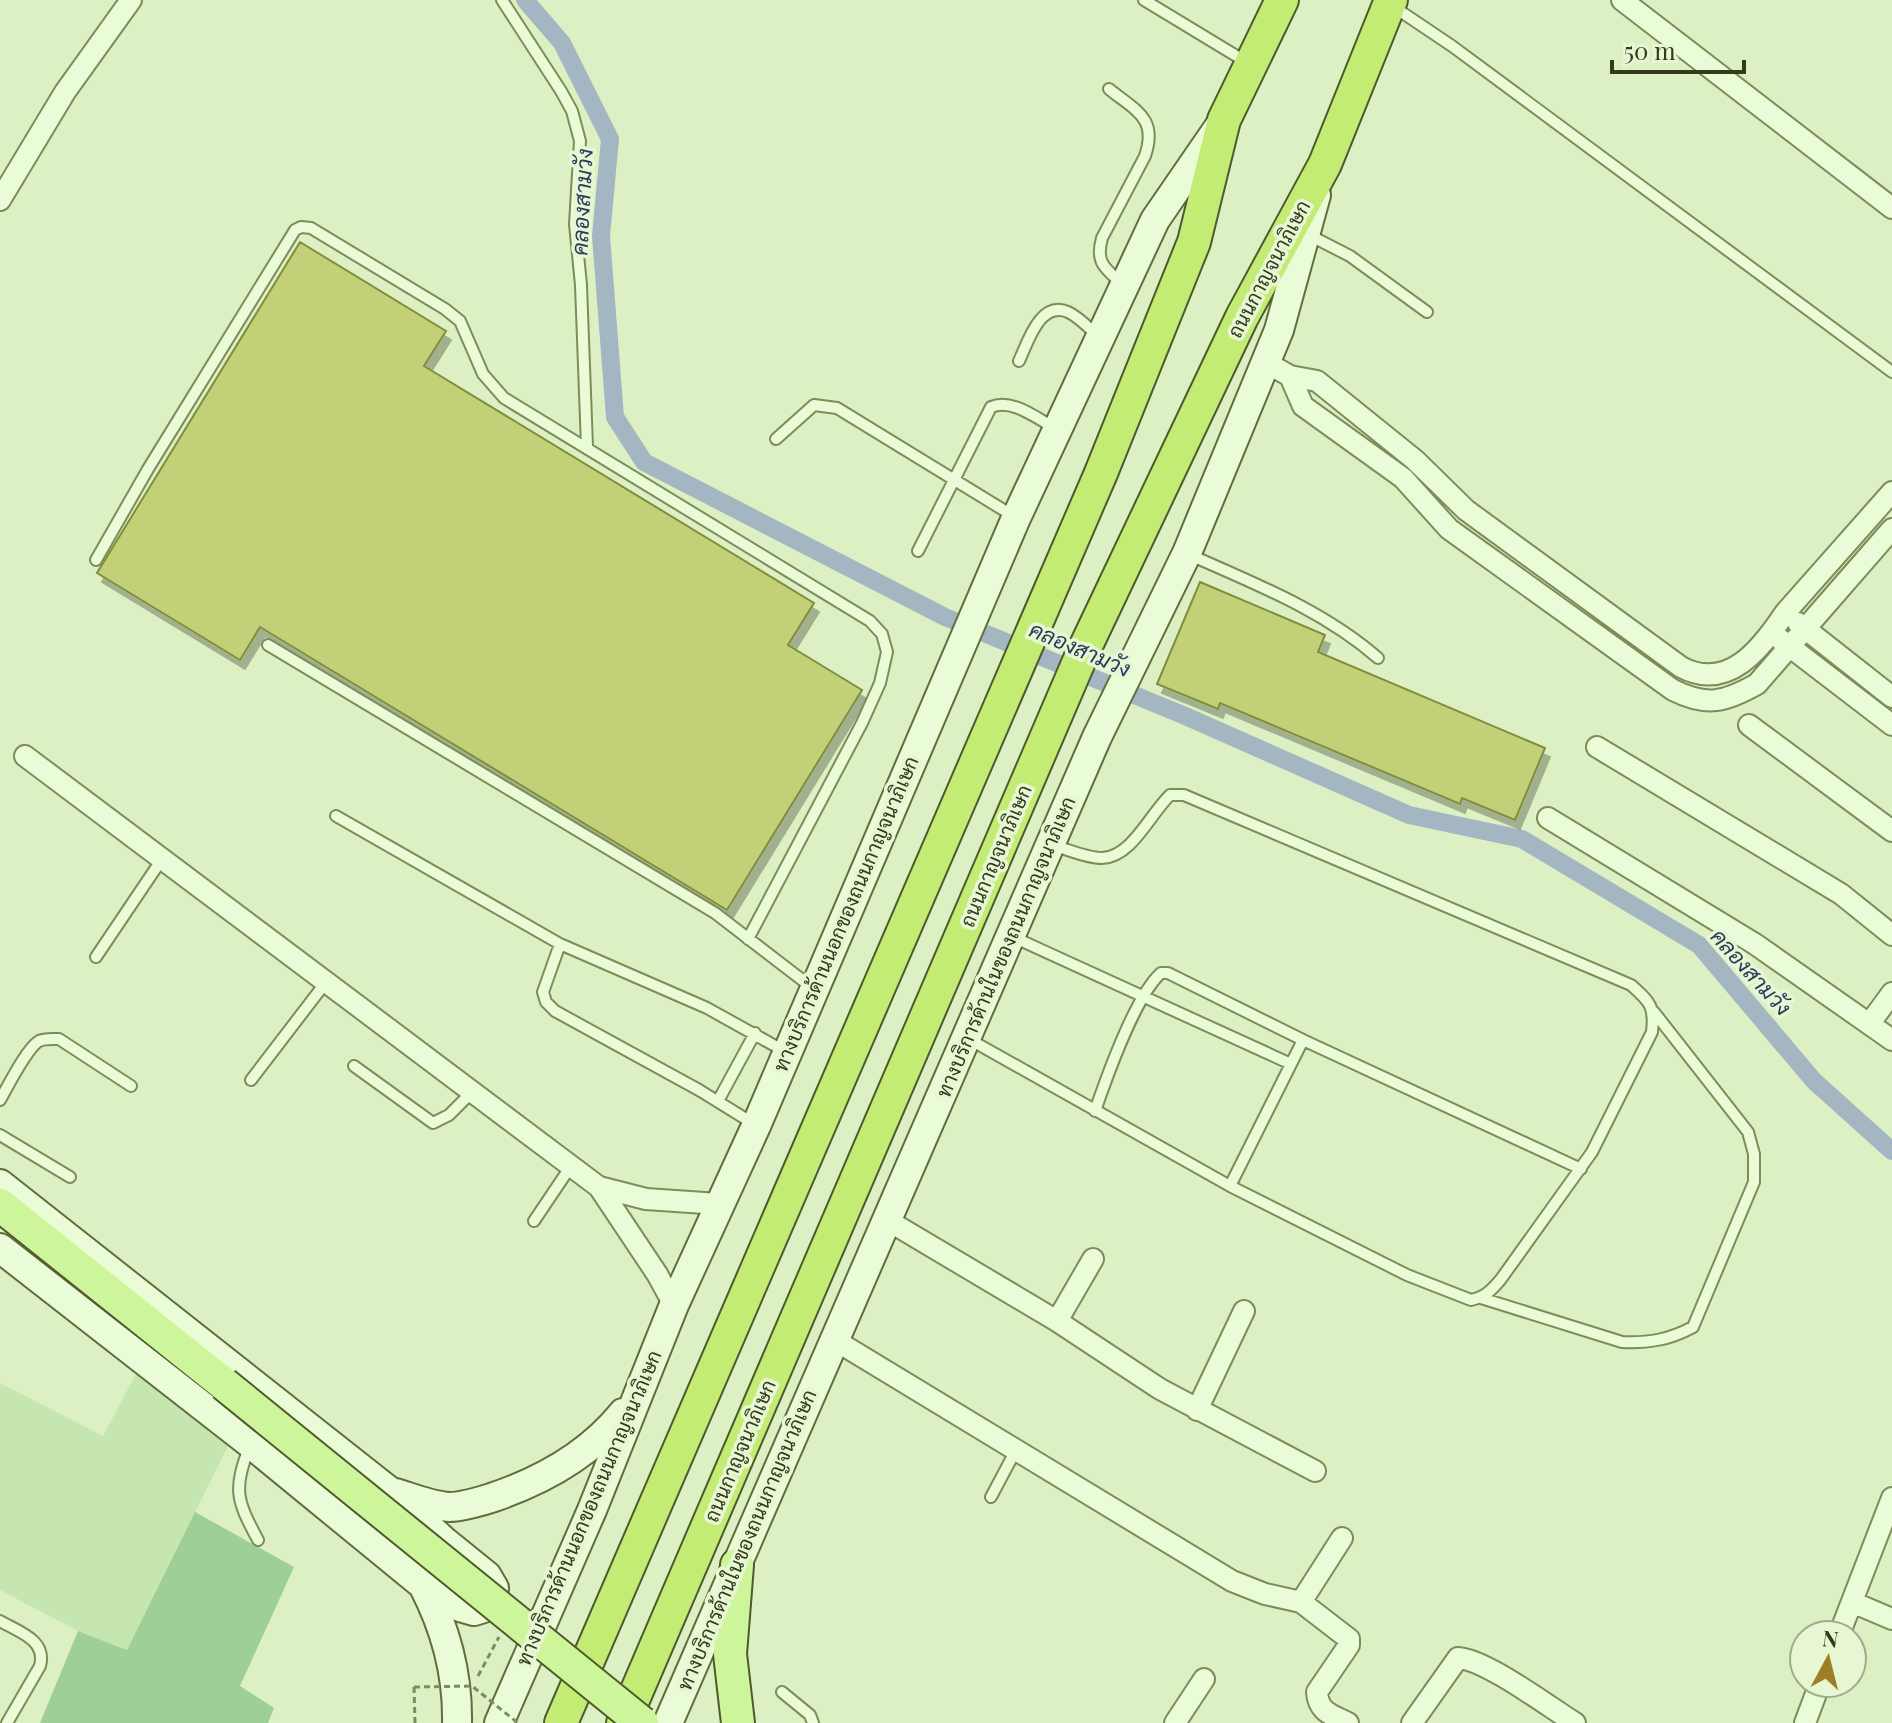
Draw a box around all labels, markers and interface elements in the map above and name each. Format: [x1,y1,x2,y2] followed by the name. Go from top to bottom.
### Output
[1612,24,1744,74] scale bar
[1624,34,1676,66] text: 50 m
[563,148,599,256] water label: คลองสามวัง
[1220,195,1315,342] street label: ถนนกาญจนาภิเษก
[1025,613,1136,683] water label: คลองสามวัง
[766,751,924,1075] street label: ทางบริการด้านนอกของถนนกาญจนาภิเษก
[952,780,1037,931] street label: ถนนกาญจนาภิเษก
[929,792,1080,1101] street label: ทางบริการด้านในของถนนกาญจนาภิเษก
[1705,921,1799,1021] water label: คลองสามวัง
[509,1345,667,1669] street label: ทางบริการด้านนอกของถนนกาญจนาภิเษก
[696,1375,781,1526] street label: ถนนกาญจนาภิเษก
[670,1385,821,1694] street label: ทางบริการด้านในของถนนกาญจนาภิเษก
[1788,1619,1868,1699] north arrow
[1821,1622,1840,1654] text: N

